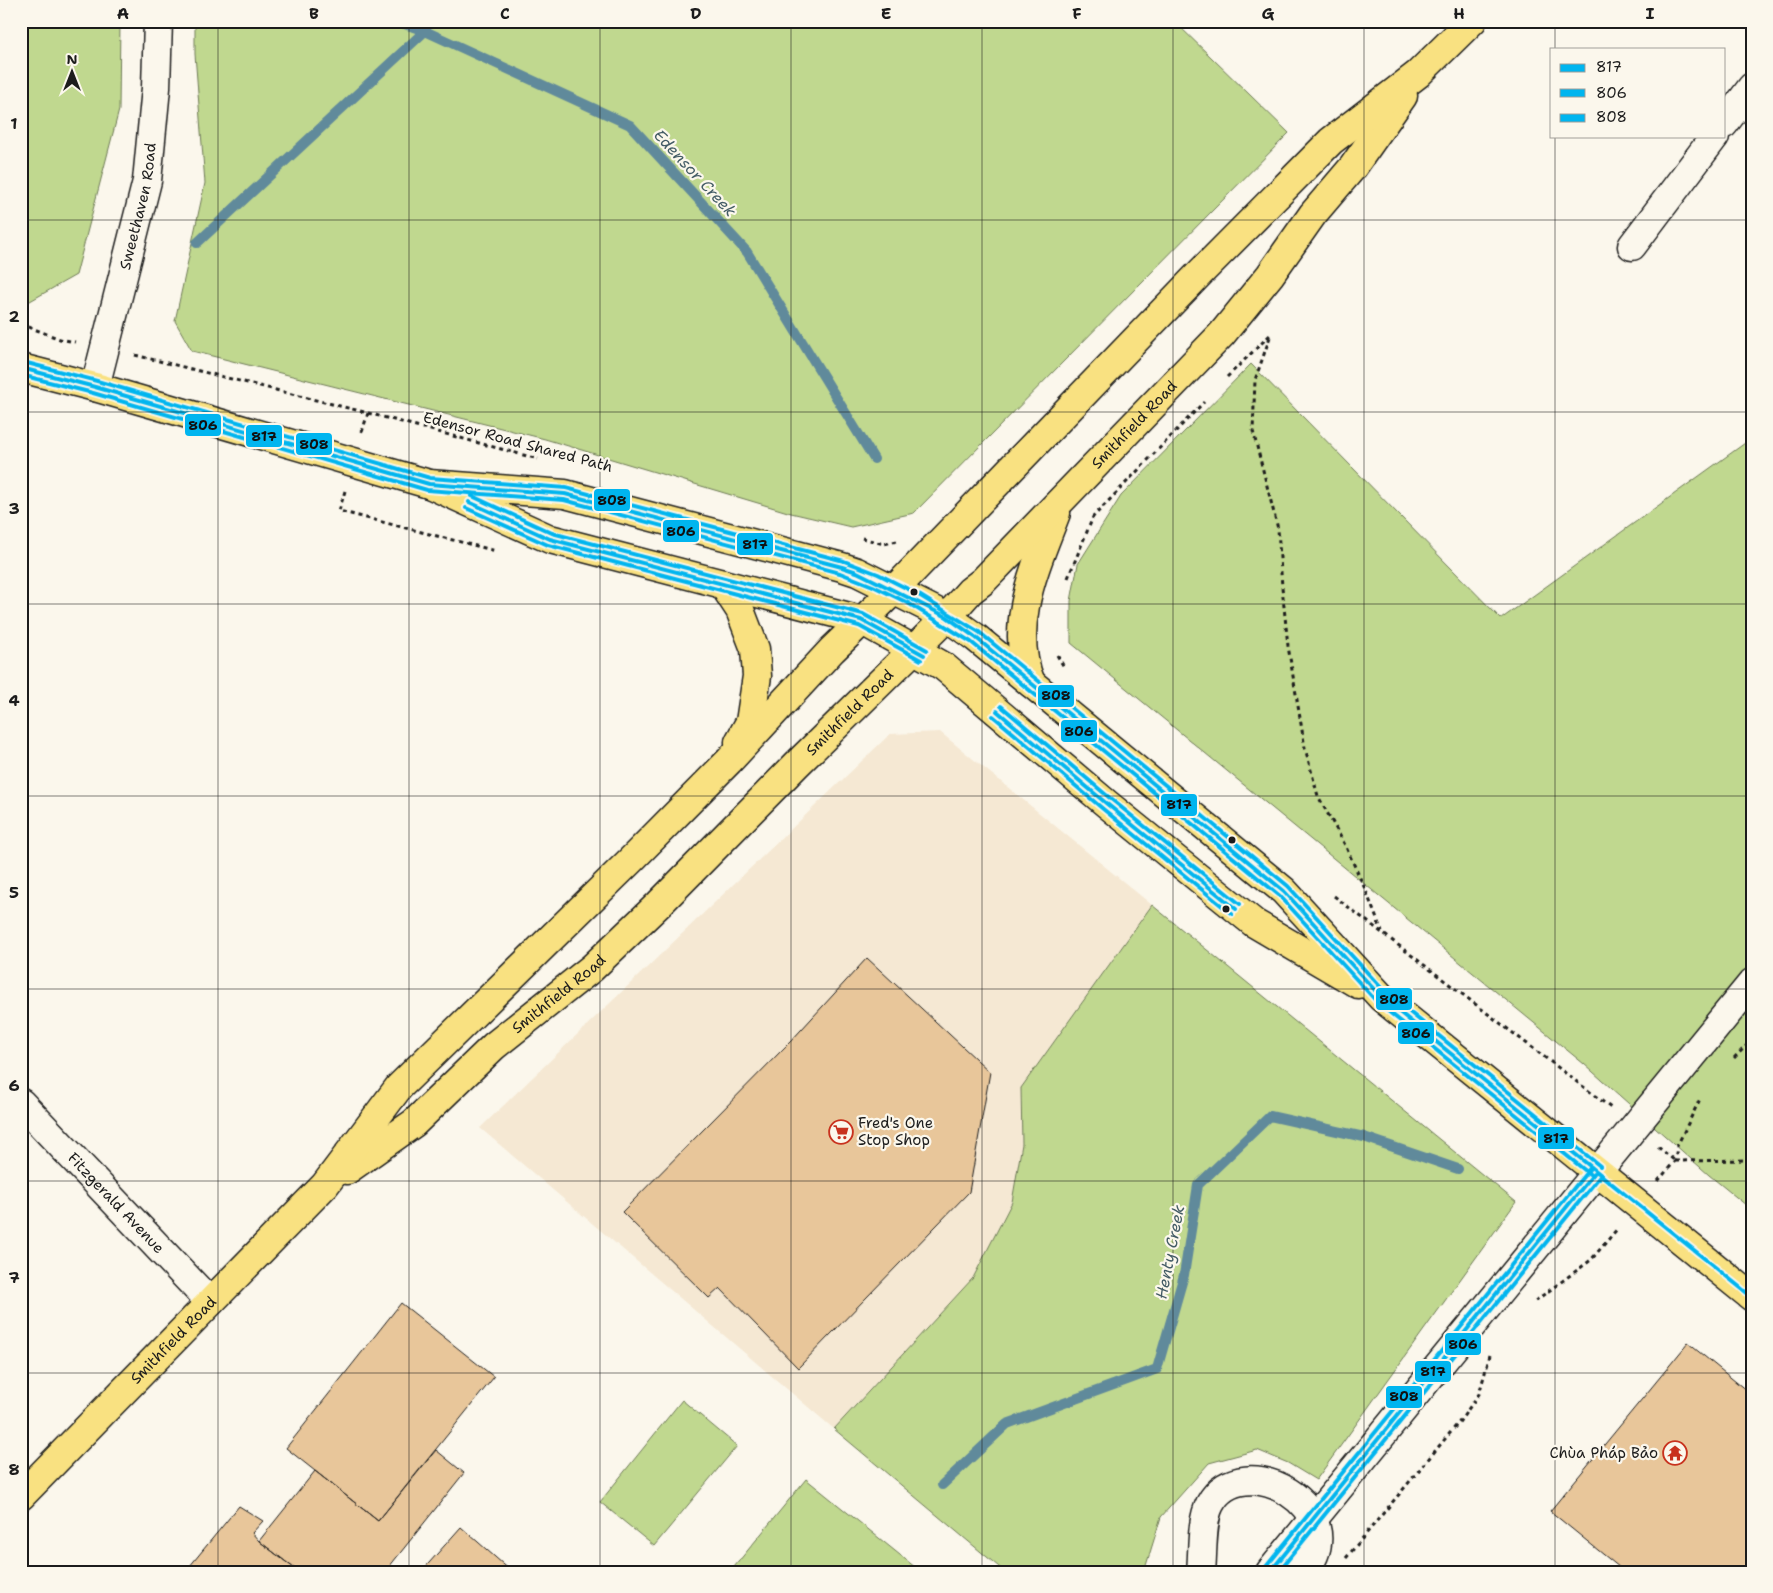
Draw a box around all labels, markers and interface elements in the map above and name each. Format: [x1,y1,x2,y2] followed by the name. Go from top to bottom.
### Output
[117,3,129,24] text: A
[309,3,319,24] text: B
[500,3,510,24] text: C
[690,3,702,24] text: D
[881,3,891,24] text: E
[1072,3,1082,24] text: F
[1262,3,1275,24] text: G
[1453,3,1465,24] text: H
[1646,3,1655,24] text: I
[48,48,98,98] north arrow
[1550,48,1726,138] legend
[66,50,78,68] text: N
[1596,57,1622,77] text: 817
[1596,83,1627,103] text: 806
[1596,107,1627,127] text: 808
[10,113,18,134] text: 1
[649,125,741,221] water label: Edensor Creek
[115,141,161,272] street label: Sweethaven Road
[8,306,20,327] text: 2
[1087,376,1182,473] street label: Smithfield Road
[421,407,615,477] street label: Edensor Road Shared Path
[184,413,222,437] line badge: 806
[188,416,218,434] text: 806
[245,424,283,448] line badge: 817
[251,427,277,445] text: 817
[295,432,333,456] line badge: 808
[299,435,329,453] text: 808
[593,488,631,512] line badge: 808
[597,491,627,509] text: 808
[8,498,20,519] text: 3
[662,519,700,543] line badge: 806
[666,522,696,540] text: 806
[736,532,774,556] line badge: 817
[742,535,768,553] text: 817
[909,587,919,597] unlabelled marker
[801,665,898,760] street label: Smithfield Road
[1037,684,1075,708] line badge: 808
[1041,686,1071,704] text: 808
[8,690,20,711] text: 4
[1060,719,1098,743] line badge: 806
[1064,722,1094,740] text: 806
[1160,793,1198,817] line badge: 817
[1166,795,1192,813] text: 817
[1227,835,1237,845] unlabelled marker
[9,882,19,903] text: 5
[1221,904,1231,914] unlabelled marker
[508,950,611,1038] street label: Smithfield Road
[1375,987,1413,1011] line badge: 808
[1379,990,1409,1008] text: 808
[1397,1021,1435,1045] line badge: 806
[1401,1024,1431,1042] text: 806
[8,1075,20,1096] text: 6
[858,1113,933,1150] place label: Fred's One Stop Shop
[828,1119,854,1145] supermarket icon: Fred's One Stop Shop
[1537,1126,1575,1150] line badge: 817
[1543,1129,1569,1147] text: 817
[63,1148,169,1258] street label: Fitzgerald Avenue
[1151,1203,1189,1301] water label: Henty Creek
[8,1267,20,1288] text: 7
[126,1292,221,1388] street label: Smithfield Road
[1444,1332,1482,1356] line badge: 806
[1448,1335,1478,1353] text: 806
[1414,1360,1452,1383] line badge: 817
[1420,1362,1446,1380] text: 817
[1385,1385,1423,1409] line badge: 808
[1389,1387,1419,1405] text: 808
[1662,1440,1688,1466] temple icon: Chùa Pháp Bảo
[1550,1443,1658,1463] place label: Chùa Pháp Bảo
[8,1459,20,1480] text: 8

